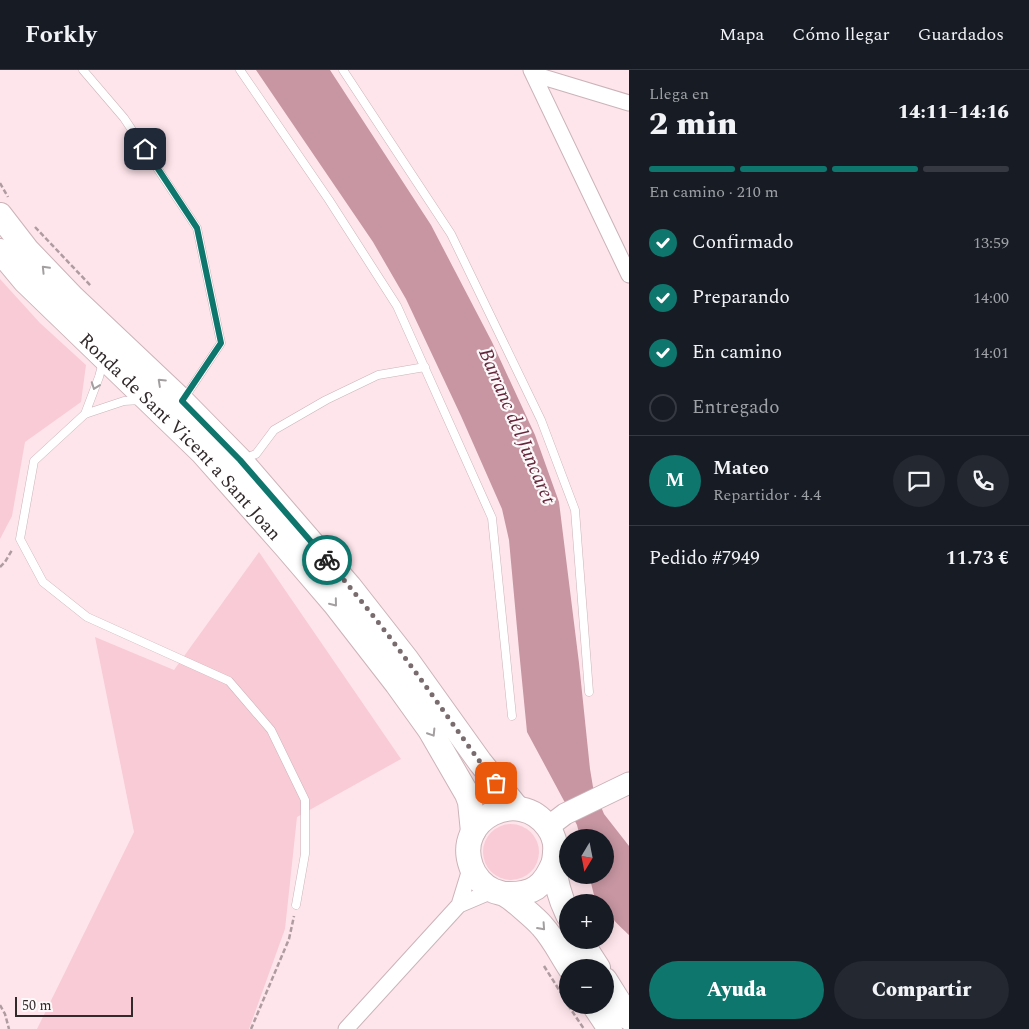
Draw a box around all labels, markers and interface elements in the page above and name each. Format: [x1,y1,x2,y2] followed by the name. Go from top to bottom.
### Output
[25,17,97,53] text: Forkly
[719,21,764,48] text: Mapa
[792,21,890,48] text: Cómo llegar
[918,21,1004,48] text: Guardados
[649,82,709,106] text: Llega en
[898,98,1009,127] text: 14:11–14:16
[649,100,737,149] text: 2 min
[124,128,166,170] pin
[131,135,159,163] icon: home
[649,180,779,204] text: En camino · 210 m
[692,228,793,257] text: Confirmado
[649,229,677,257] icon: check
[973,231,1009,255] text: 13:59
[42,265,51,274] one-way arrow
[692,283,790,312] text: Preparando
[649,284,677,312] icon: check
[973,286,1009,310] text: 14:00
[72,326,289,547] street label: Ronda de Sant Vicent a Sant Joan
[692,338,782,367] text: En camino
[649,339,677,367] icon: check
[973,341,1009,365] text: 14:01
[471,343,564,509] water label: Barranc del Juncaret
[158,379,167,388] one-way arrow
[91,381,101,390] one-way arrow
[692,393,779,422] text: Entregado
[713,454,769,483] text: Mateo
[893,455,945,507] button: chat
[957,455,1009,507] button: phone
[666,466,684,495] text: M
[713,483,821,507] text: Repartidor · 4.4
[302,535,352,585] courier
[649,544,760,573] text: Pedido #7949
[946,544,1009,573] text: 11.73 €
[313,546,341,574] icon: bike
[329,597,337,606] one-way arrow
[425,728,435,737] one-way arrow
[475,762,517,804] pin
[482,769,510,797] icon: bag
[559,829,614,884] north arrow
[559,829,614,1014] map controls
[559,894,614,949] button: +
[536,922,545,931] one-way arrow
[559,959,614,1014] button: −
[649,961,824,1019] button: Ayuda
[834,961,1009,1019] button: Compartir
[15,994,132,1017] scale bar
[22,995,52,1016] text: 50 m

